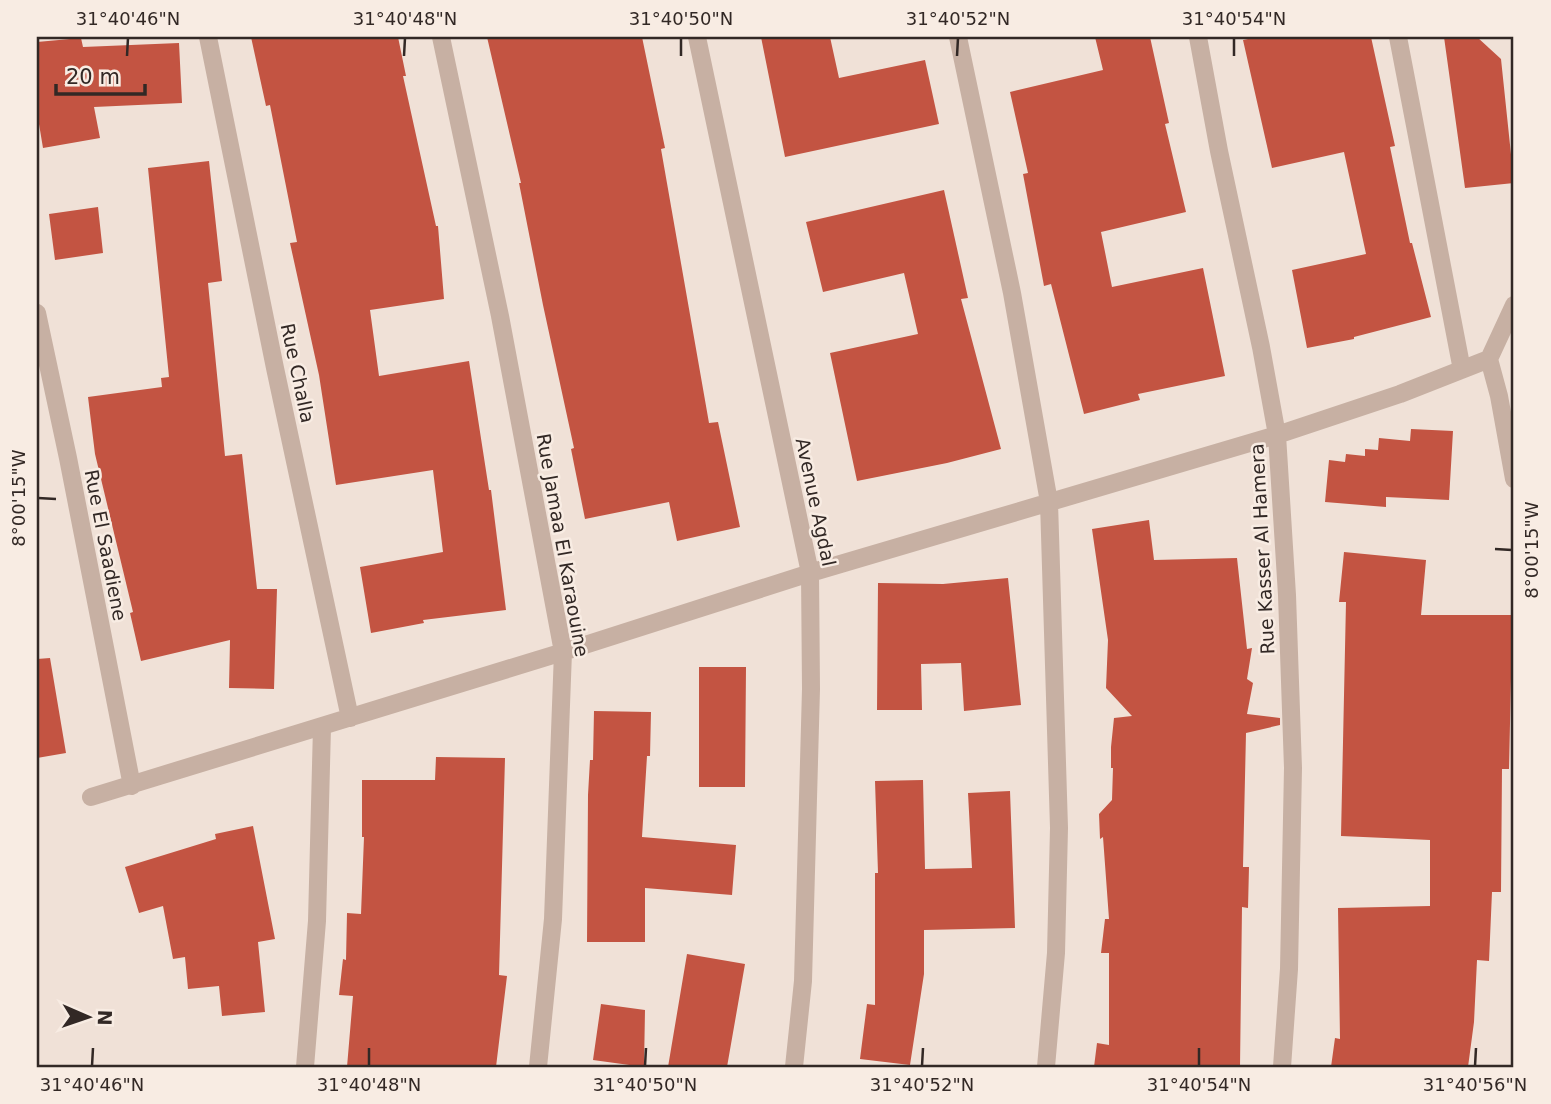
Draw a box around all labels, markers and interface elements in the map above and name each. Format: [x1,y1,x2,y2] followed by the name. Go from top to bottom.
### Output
[76,8,180,29] text: 31°40'46"N
[353,8,457,29] text: 31°40'48"N
[629,8,733,29] text: 31°40'50"N
[906,8,1010,29] text: 31°40'52"N
[1182,8,1286,29] text: 31°40'54"N
[56,52,145,96] scale bar
[66,65,120,89] text: 20 m
[277,321,319,425] street label: Rue Challa
[533,432,593,658] street label: Rue Jamaa El Karaouine
[792,436,840,568] street label: Avenue Agdal
[1245,443,1279,655] street label: Rue Kasser Al Hamera
[8,449,29,547] text: 8°00'15"W
[81,468,131,622] street label: Rue El Saadiene
[1521,501,1542,599] text: 8°00'15"W
[52,982,122,1052] north arrow
[94,1009,116,1026] text: N
[40,1074,144,1095] text: 31°40'46"N
[317,1074,421,1095] text: 31°40'48"N
[593,1074,697,1095] text: 31°40'50"N
[870,1074,974,1095] text: 31°40'52"N
[1147,1074,1251,1095] text: 31°40'54"N
[1423,1074,1527,1095] text: 31°40'56"N

